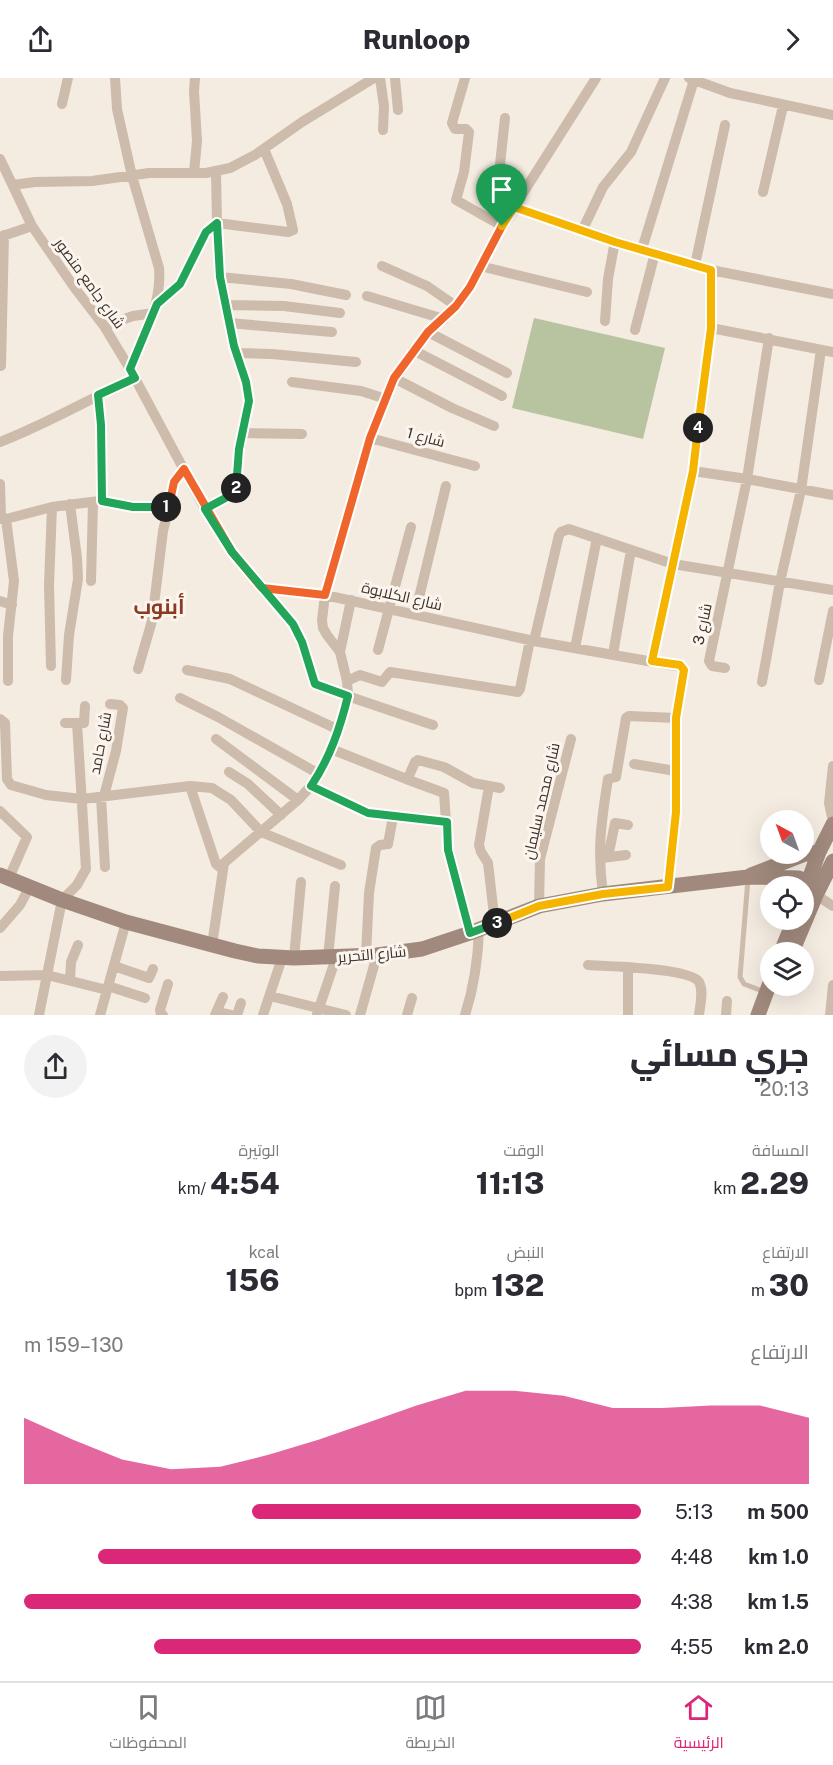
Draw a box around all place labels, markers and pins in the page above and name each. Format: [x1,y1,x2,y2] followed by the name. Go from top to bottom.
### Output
[476,164,527,226] pin
[683,413,713,443] pin: 4
[221,473,251,503] pin: 2
[151,492,181,522] pin: 1
[482,908,512,938] pin: 3

